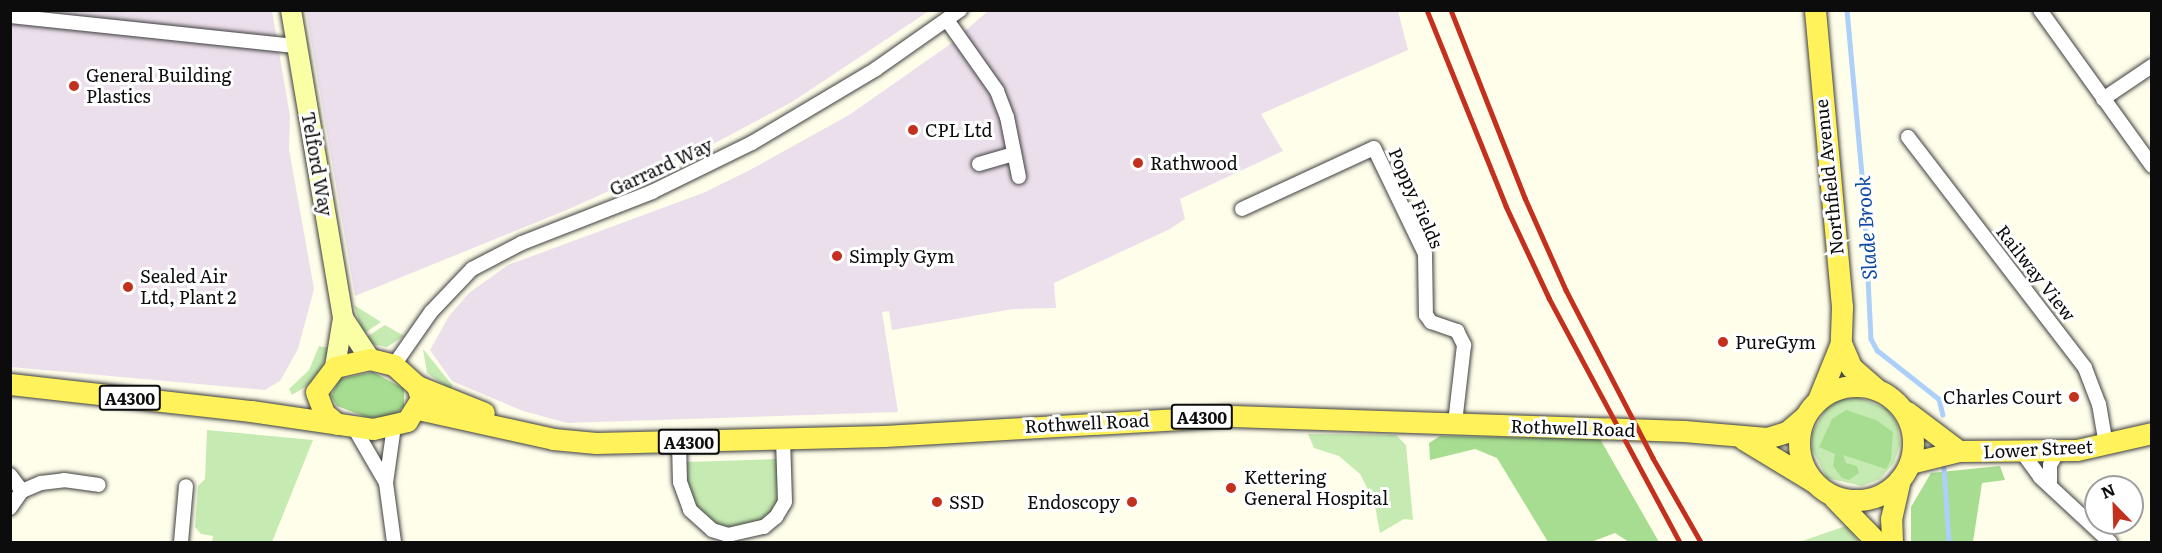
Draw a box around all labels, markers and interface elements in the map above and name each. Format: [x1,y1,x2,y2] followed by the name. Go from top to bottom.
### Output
[86,65,232,107] place label: General Building Plastics
[67,79,81,93] marker: General Building Plastics
[1810,98,1848,256] street label: Northfield Avenue
[297,110,337,218] street label: Telford Way
[925,119,993,141] place label: CPL Ltd
[906,123,920,137] marker: CPL Ltd
[606,134,716,200] street label: Garrard Way
[1384,144,1448,252] street label: Poppy Fields
[1150,152,1238,174] place label: Rathwood
[1131,156,1145,170] marker: Rathwood
[1849,175,1881,281] water label: Slade Brook
[1992,221,2080,325] street label: Railway View
[849,245,954,267] place label: Simply Gym
[830,249,844,263] marker: Simply Gym
[140,266,236,308] place label: Sealed Air Ltd, Plant 2
[121,280,135,294] marker: Sealed Air Ltd, Plant 2
[1735,331,1816,353] place label: PureGym
[1716,335,1730,349] marker: PureGym
[98,385,162,411] road number: A4300
[1943,386,2062,408] place label: Charles Court
[2067,390,2081,404] marker: Charles Court
[1170,404,1234,430] road number: A4300
[1024,409,1150,437] street label: Rothwell Road
[1510,415,1636,441] street label: Rothwell Road
[658,429,720,455] road number: A4300
[1983,435,2093,463] street label: Lower Street
[1244,467,1388,510] place label: Kettering General Hospital
[2084,475,2144,535] north arrow
[2097,477,2119,504] text: N
[1222,479,1240,497] marker: Kettering General Hospital
[949,491,984,513] place label: SSD
[1027,491,1120,513] place label: Endoscopy
[930,495,944,509] marker: SSD
[1125,495,1139,509] marker: Endoscopy

